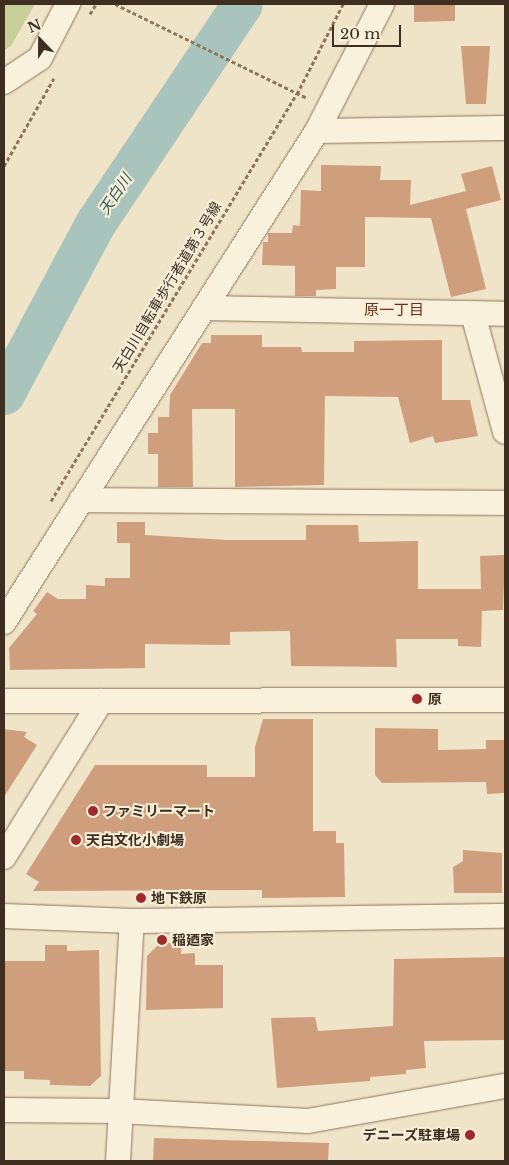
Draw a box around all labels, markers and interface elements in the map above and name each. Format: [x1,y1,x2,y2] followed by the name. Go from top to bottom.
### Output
[15,15,65,65] north arrow
[25,15,44,37] text: N
[334,15,403,47] scale bar
[340,24,380,43] text: 20 m
[95,170,135,218] water label: 天白川
[109,199,225,375] street label: 天白川自転車歩行者道第３号線
[364,301,424,319] district label: 原一丁目
[428,691,442,707] place label: 原
[410,692,424,706] marker: 原
[103,803,215,819] place label: ファミリーマート
[87,805,99,817] marker: ファミリーマート
[86,832,184,848] place label: 天白文化小劇場
[70,834,82,846] marker: 天白文化小劇場
[151,890,207,906] place label: 地下鉄原
[135,892,147,904] marker: 地下鉄原
[172,932,214,948] place label: 稲廼家
[156,934,168,946] marker: 稲廼家
[362,1127,460,1143] place label: デニーズ駐車場
[464,1129,476,1141] marker: デニーズ駐車場

